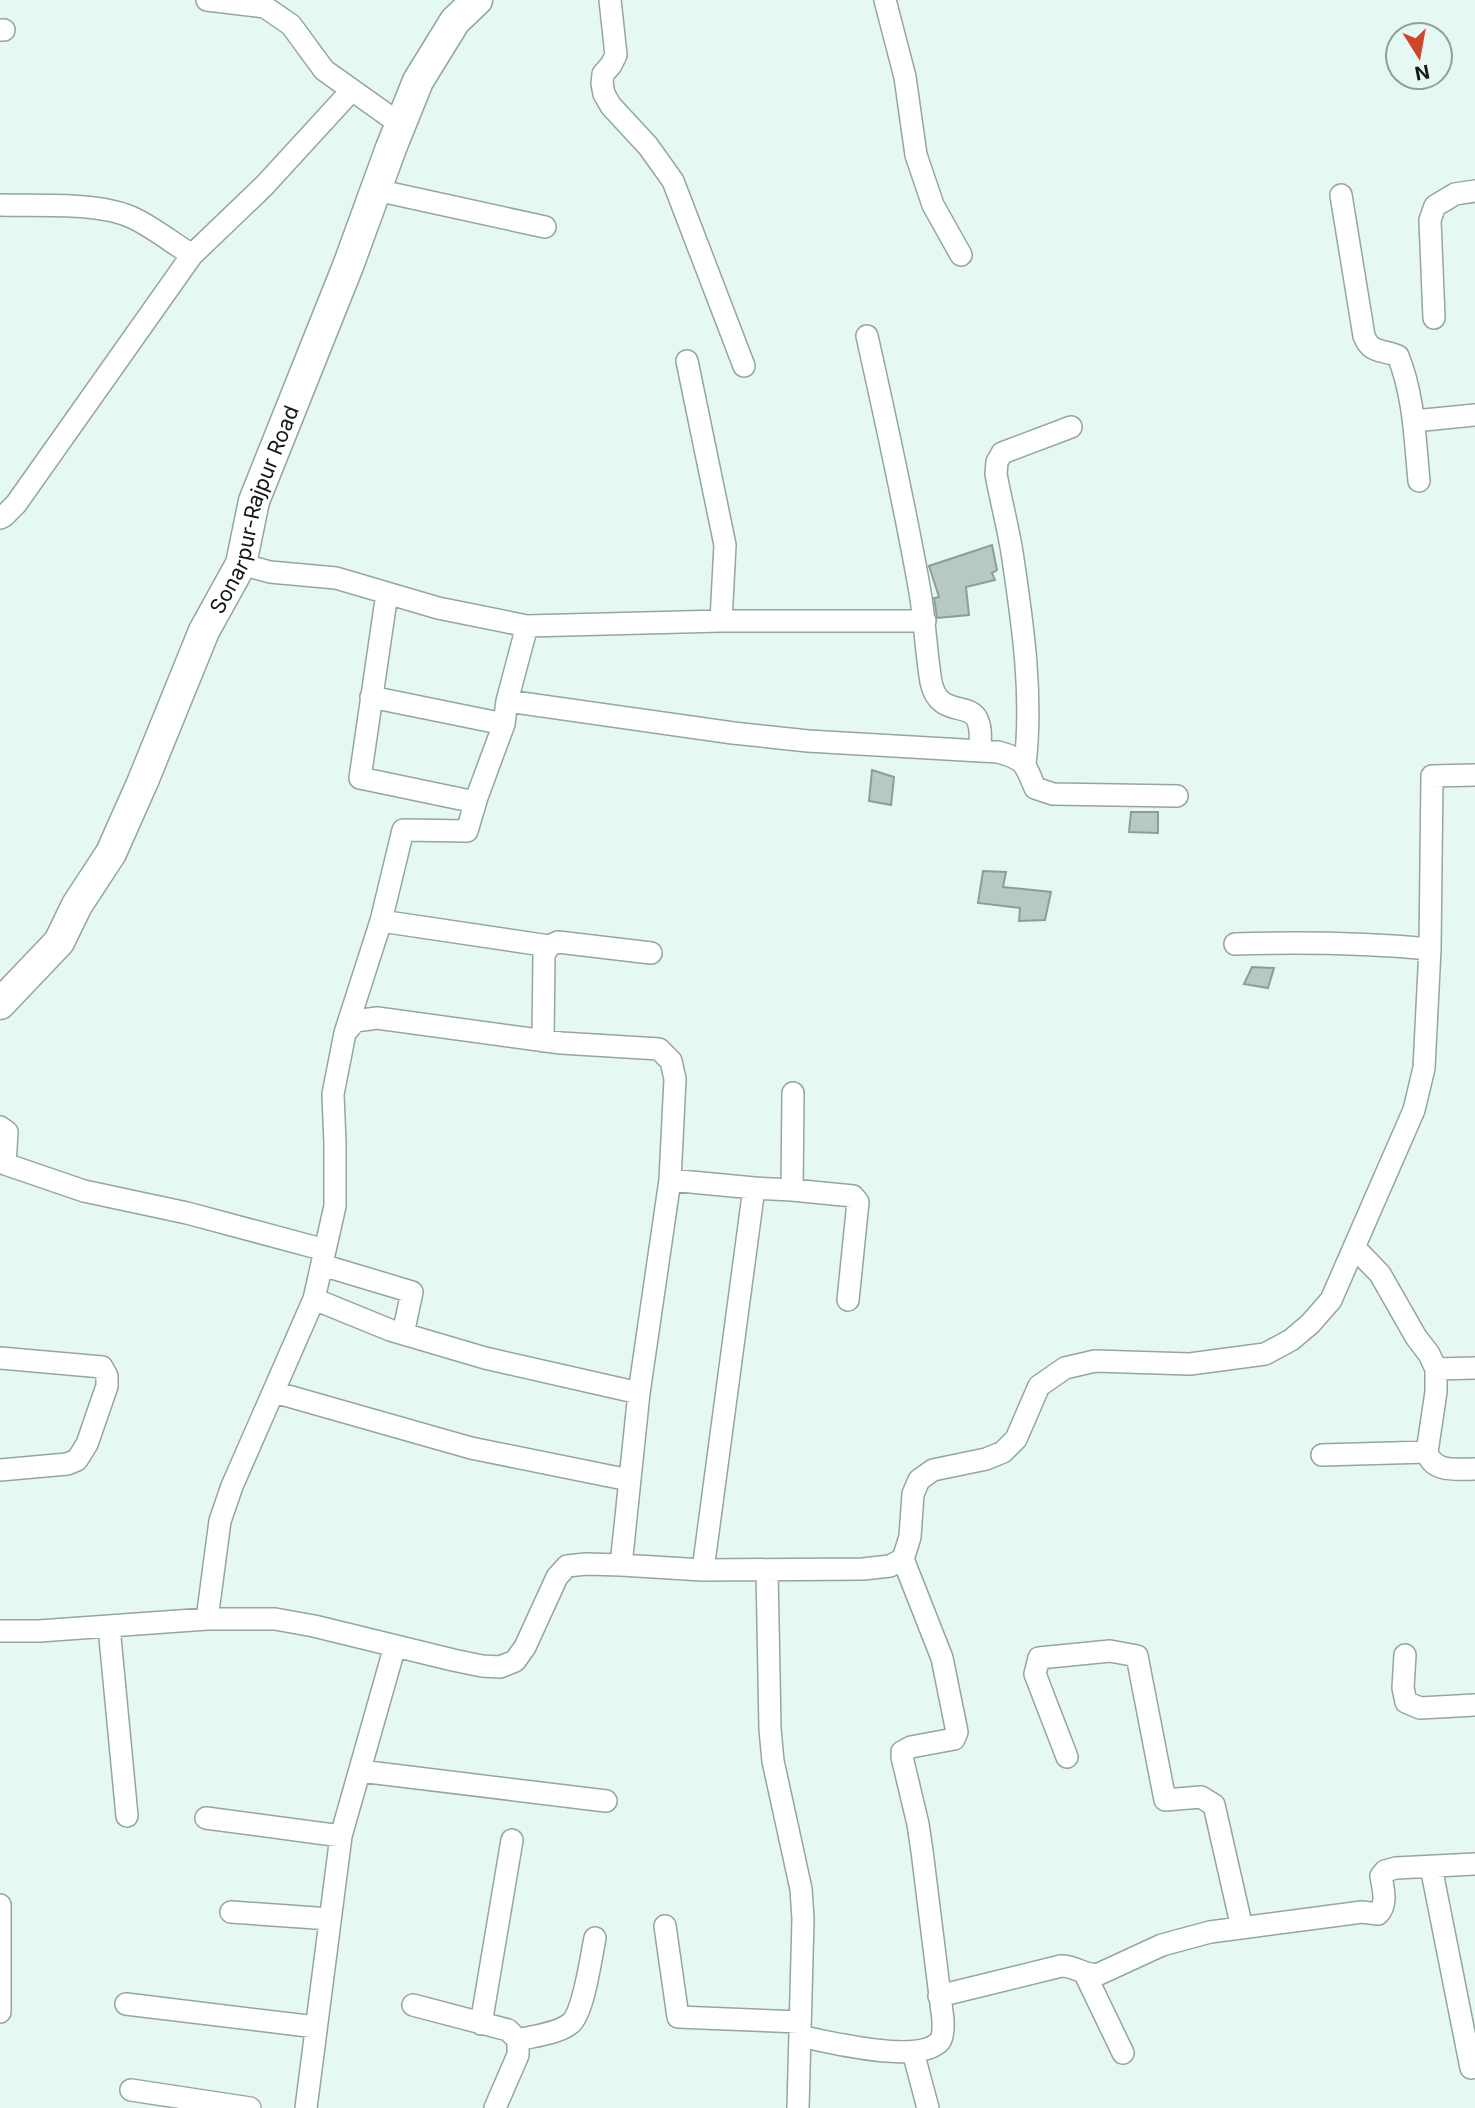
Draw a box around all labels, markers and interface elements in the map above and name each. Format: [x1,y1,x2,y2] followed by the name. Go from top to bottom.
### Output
[1384,21,1454,91] north arrow
[1413,60,1431,85] text: N
[204,402,303,618] street label: Sonarpur-Rajpur Road

